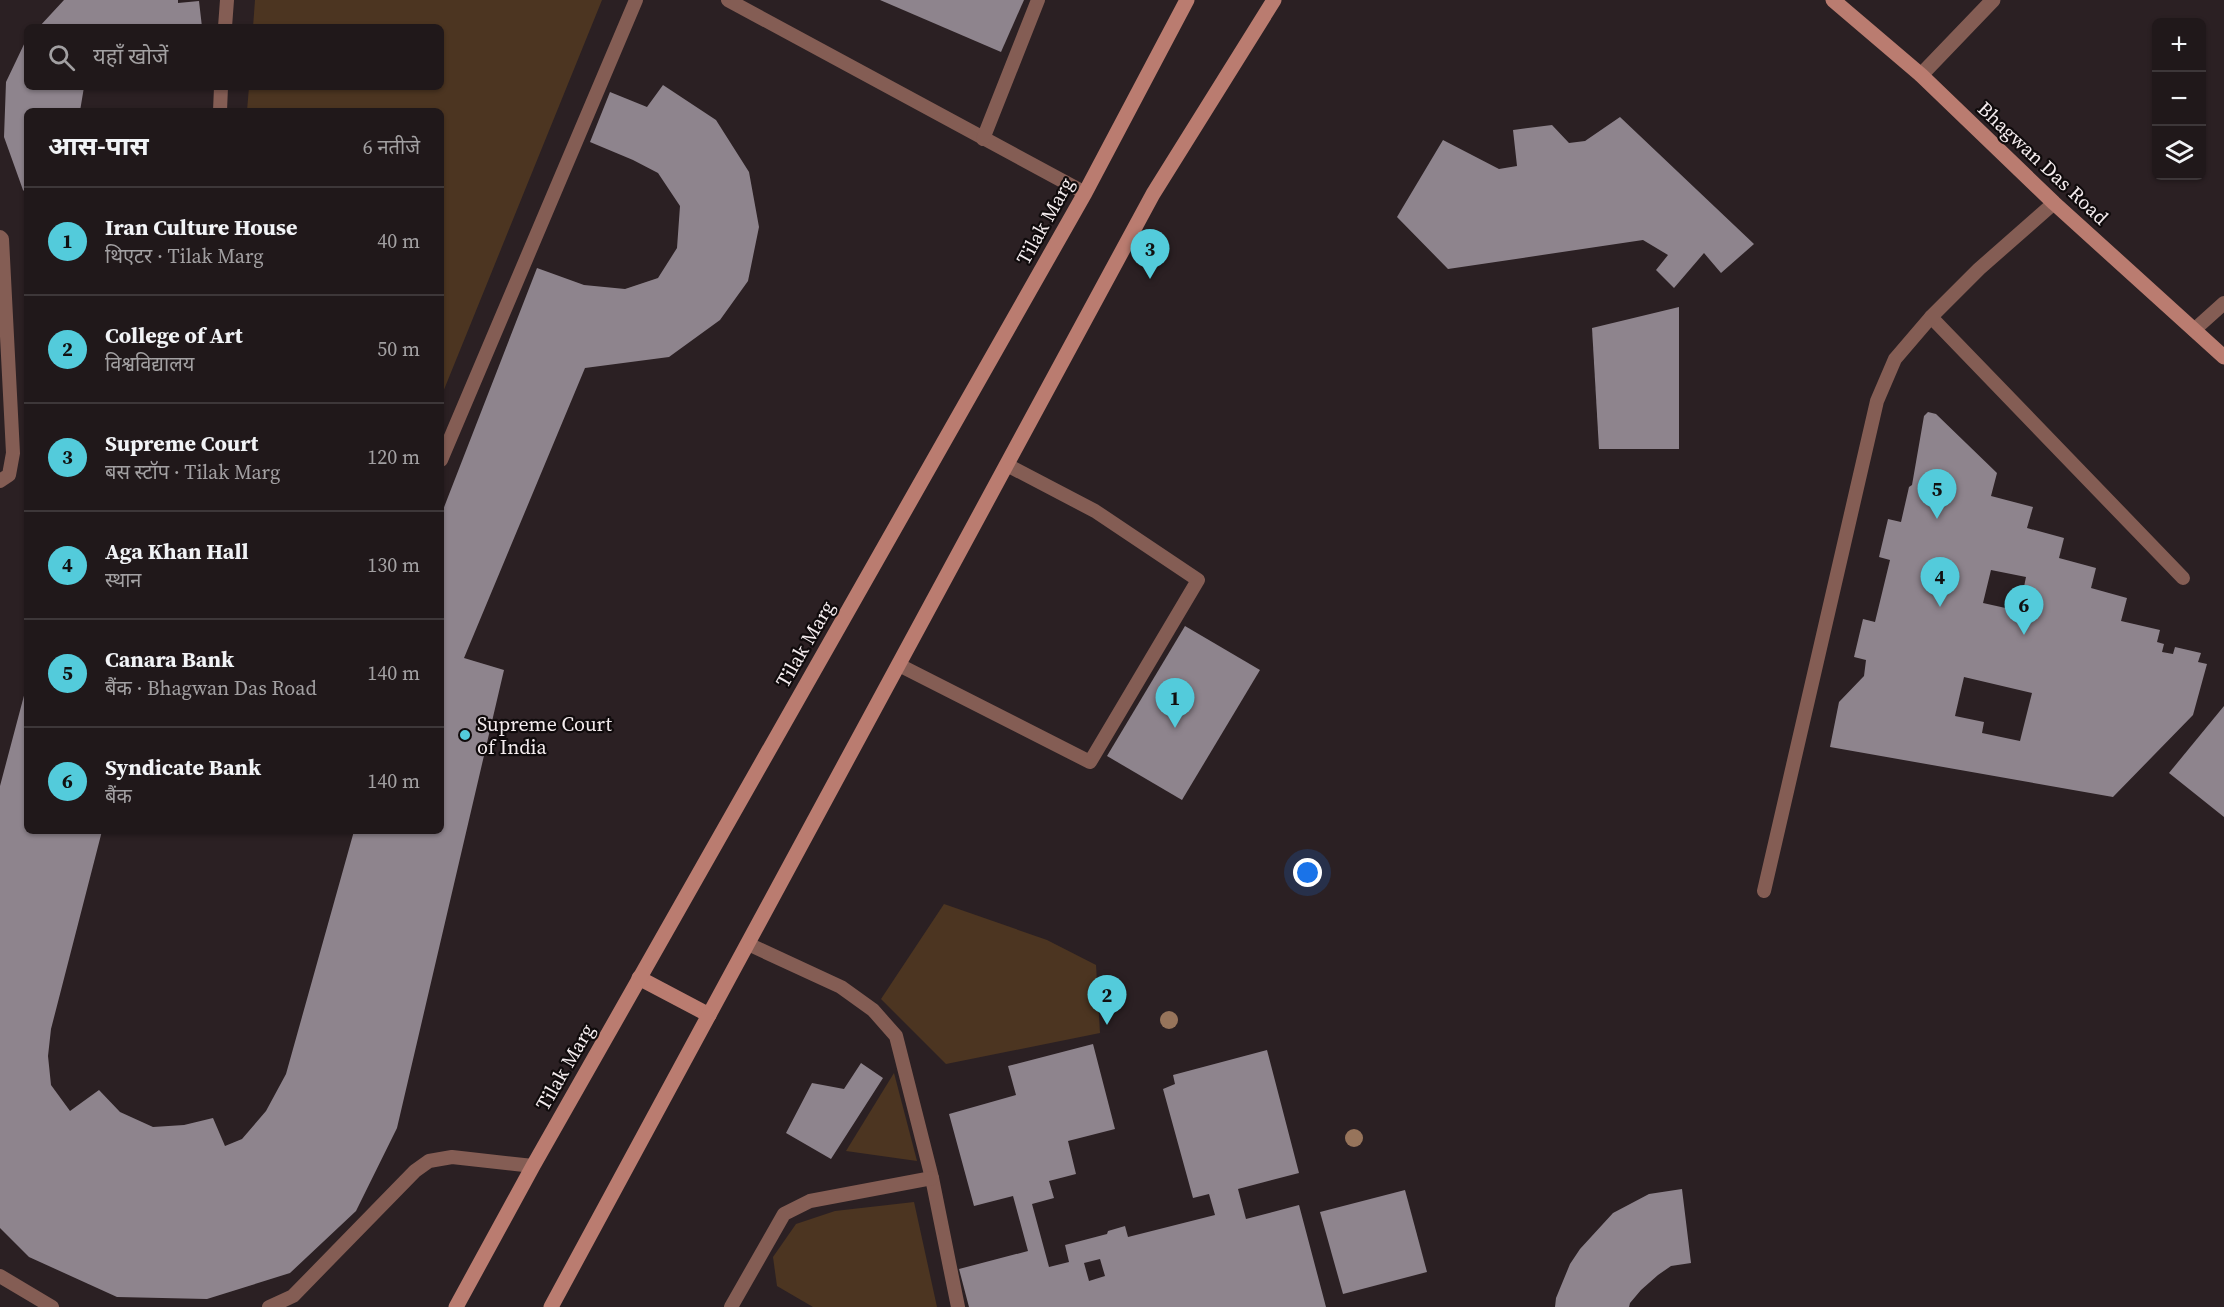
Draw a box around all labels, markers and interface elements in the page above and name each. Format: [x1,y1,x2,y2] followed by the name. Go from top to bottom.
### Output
[2152,18,2206,180] map controls
[2152,18,2206,72] button: +
[24,24,444,90] search box
[45,41,78,74] icon: search
[93,41,168,71] text: यहाँ खोजें
[2152,72,2206,126] button: −
[1971,95,2115,232] street label: Bhagwan Das Road
[2152,126,2206,180] button: layers
[48,128,149,164] text: आस-पास
[363,133,420,161] text: 6 नतीजे
[1010,172,1080,270] street label: Tilak Marg
[105,212,298,242] text: Iran Culture House
[62,227,73,255] text: 1
[377,227,420,255] text: 40 m
[1130,230,1170,279] pin: 3
[105,242,264,270] text: थिएटर · Tilak Marg
[105,320,243,350] text: College of Art
[62,335,73,363] text: 2
[377,335,420,363] text: 50 m
[105,350,194,378] text: विश्वविद्यालय
[105,428,258,458] text: Supreme Court
[62,443,73,471] text: 3
[367,443,420,471] text: 120 m
[105,458,280,486] text: बस स्टॉप · Tilak Marg
[1918,470,1956,519] pin: 5
[105,536,249,566] text: Aga Khan Hall
[62,551,73,579] text: 4
[367,551,420,579] text: 130 m
[1920,558,1960,607] pin: 4
[105,566,141,594] text: स्थान
[2004,586,2044,635] pin: 6
[769,595,841,693] street label: Tilak Marg
[105,644,234,674] text: Canara Bank
[62,659,73,687] text: 5
[367,659,420,687] text: 140 m
[105,674,317,702] text: बैंक · Bhagwan Das Road
[1156,678,1194,728] pin: 1
[477,710,612,761] place label: Supreme Court of India
[458,728,472,742] marker: Supreme Court of India
[105,752,261,782] text: Syndicate Bank
[62,767,73,795] text: 6
[367,767,420,795] text: 140 m
[105,782,132,810] text: बैंक
[1293,858,1322,887] your location
[1088,976,1126,1025] pin: 2
[529,1018,601,1116] street label: Tilak Marg

